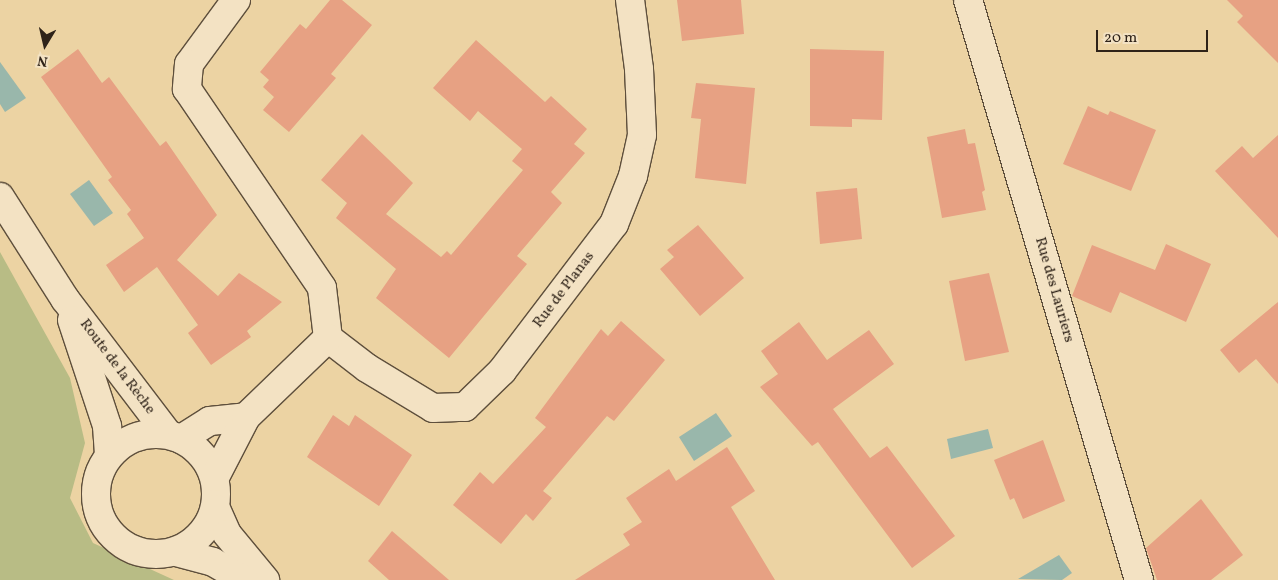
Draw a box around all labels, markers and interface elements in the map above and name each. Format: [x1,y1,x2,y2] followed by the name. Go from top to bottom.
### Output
[20,20,70,70] north arrow
[1098,20,1210,52] scale bar
[1104,28,1137,49] text: 20 m
[36,50,49,70] text: N
[1030,235,1078,345] street label: Rue des Lauriers
[529,248,599,332] street label: Rue de Planas
[75,316,159,418] street label: Route de la Rèche

